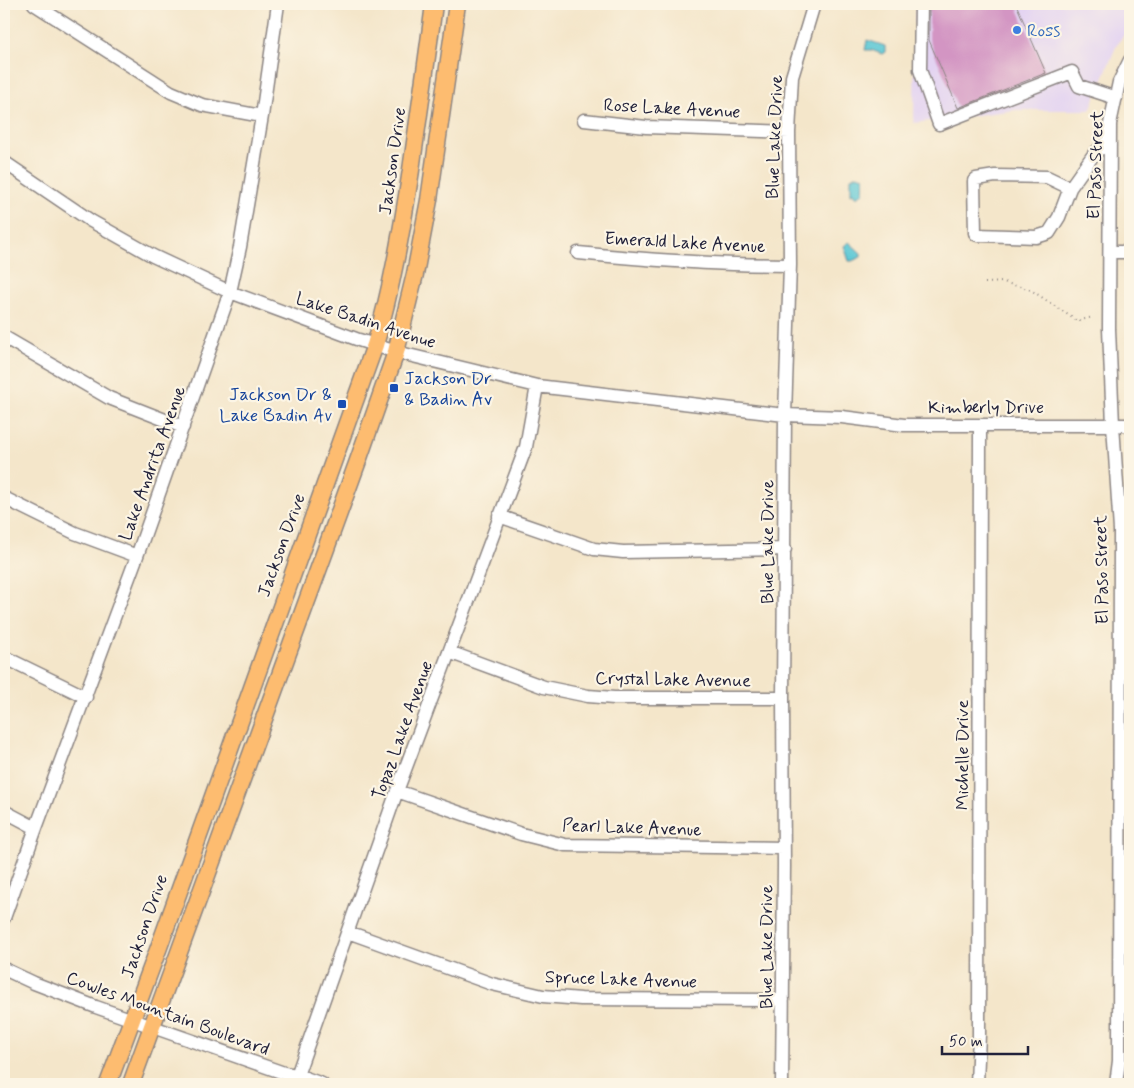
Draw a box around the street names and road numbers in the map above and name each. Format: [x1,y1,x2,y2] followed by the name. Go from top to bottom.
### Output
[761,75,789,200] street label: Blue Lake Drive
[603,93,741,125] street label: Rose Lake Avenue
[374,106,412,216] street label: Jackson Drive
[1082,110,1110,220] street label: El Paso Street
[604,227,766,259] street label: Emerald Lake Avenue
[292,287,439,355] street label: Lake Badin Avenue
[114,383,192,544] street label: Lake Andrita Avenue
[928,396,1044,420] street label: Kimberly Drive
[756,480,780,604] street label: Blue Lake Drive
[252,490,312,600] street label: Jackson Drive
[1089,515,1115,625] street label: El Paso Street
[367,658,439,803] street label: Topaz Lake Avenue
[595,667,751,693] street label: Crystal Lake Avenue
[951,700,975,810] street label: Michelle Drive
[562,814,702,842] street label: Pearl Lake Avenue
[116,871,174,981] street label: Jackson Drive
[755,885,779,1009] street label: Blue Lake Drive
[544,965,697,995] street label: Spruce Lake Avenue
[63,966,272,1062] street label: Cowles Mountain Boulevard

